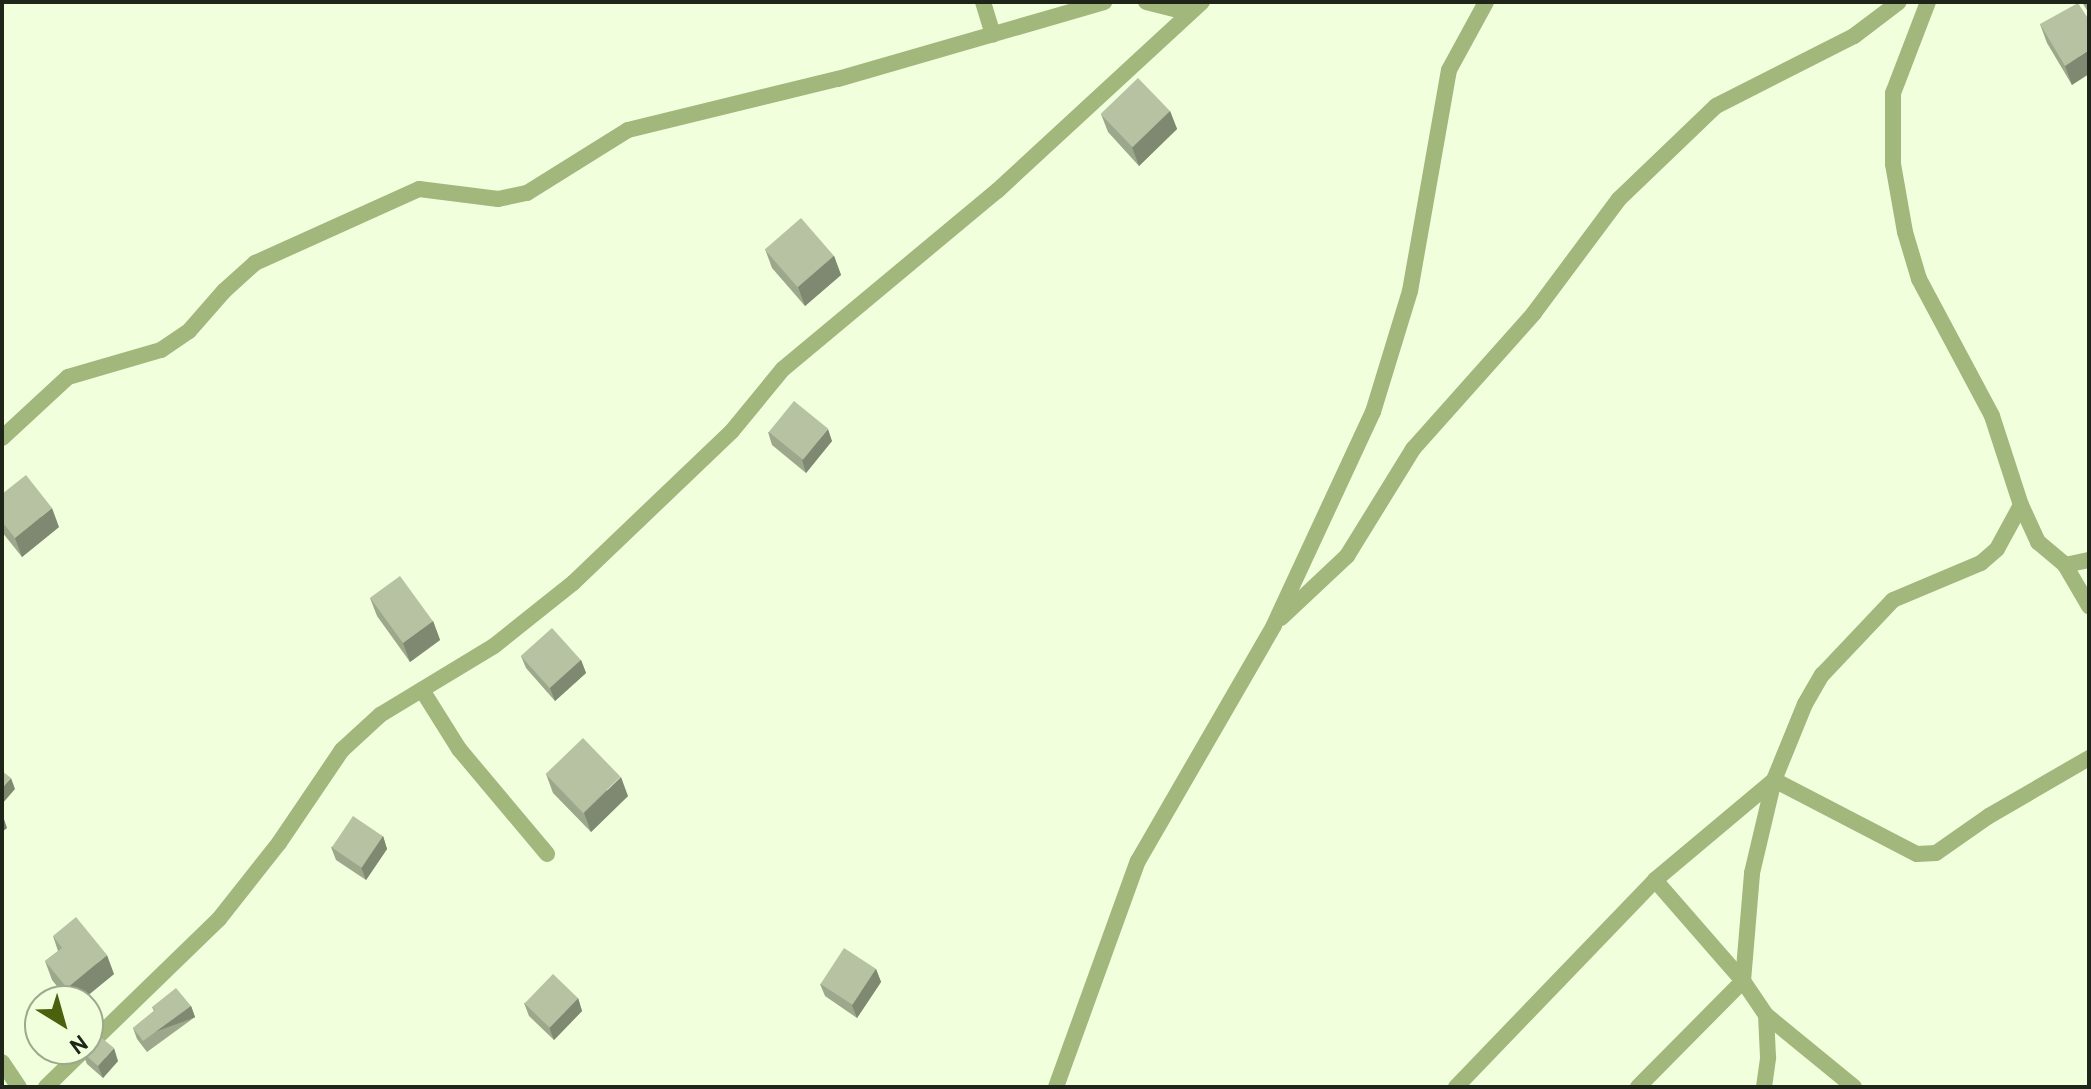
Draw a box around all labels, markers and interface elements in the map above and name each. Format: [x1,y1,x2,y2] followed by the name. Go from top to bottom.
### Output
[24,985,104,1065] north arrow
[63,1027,92,1058] text: N

